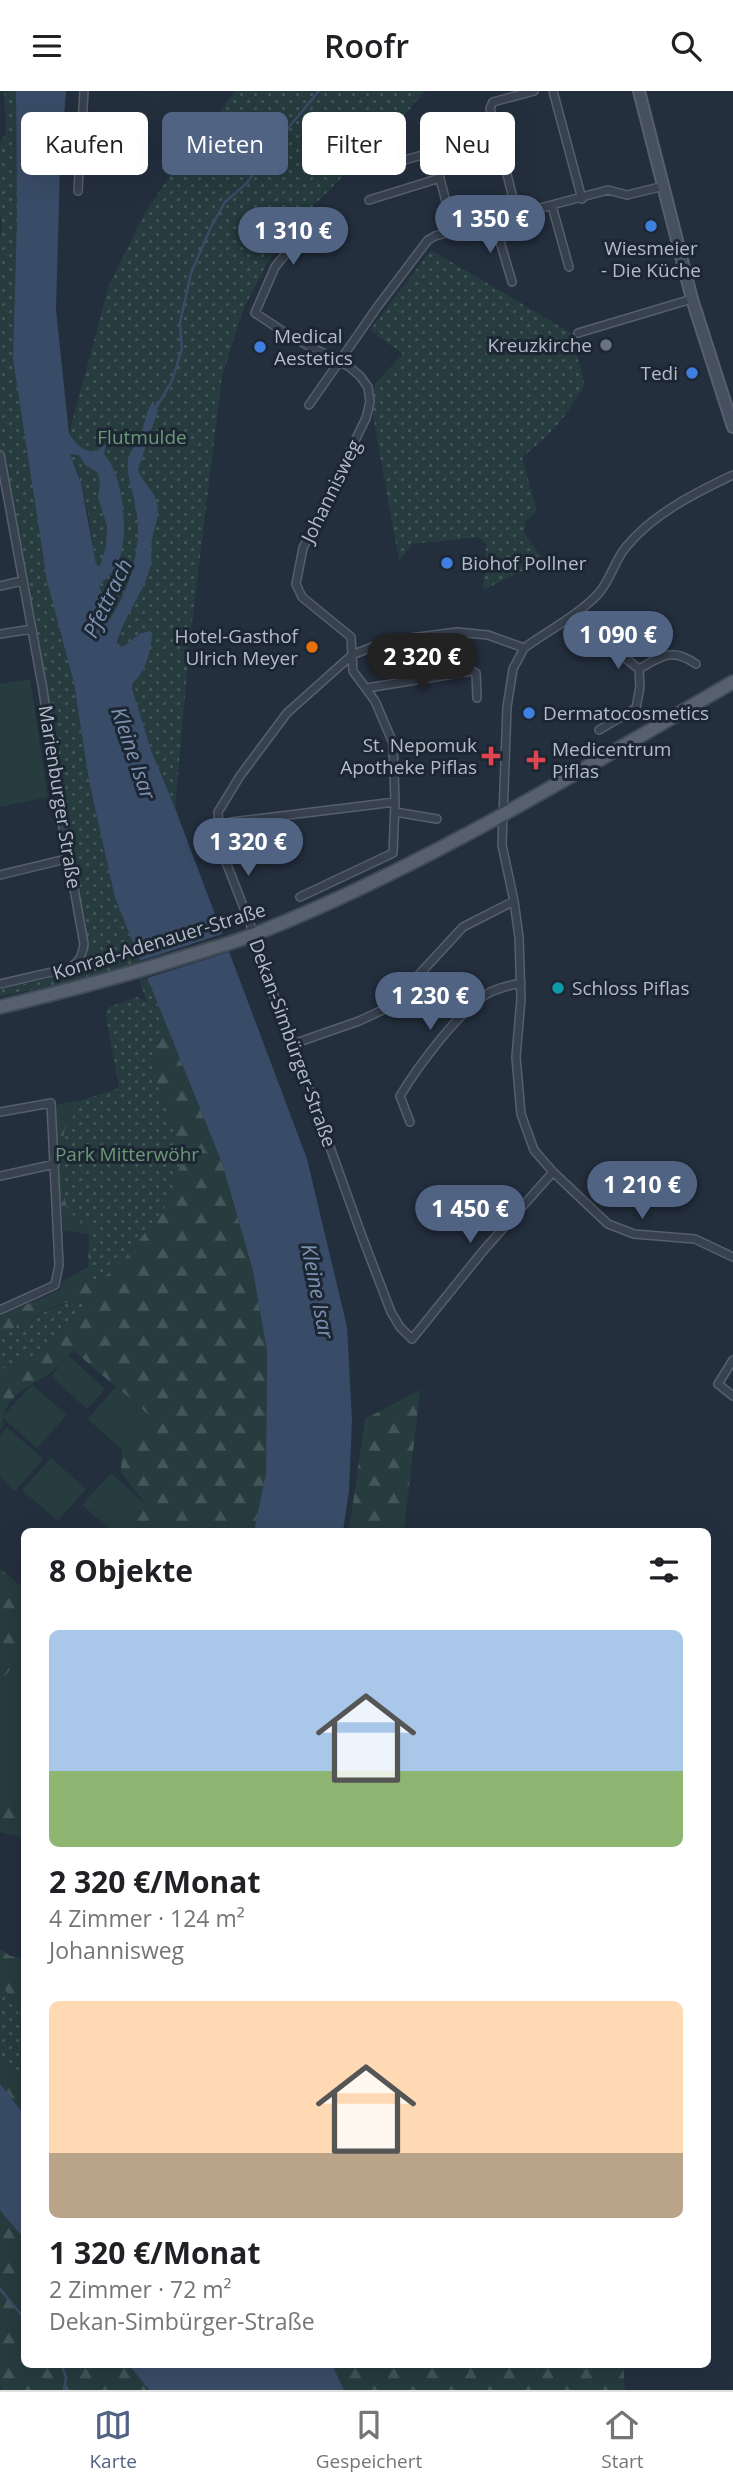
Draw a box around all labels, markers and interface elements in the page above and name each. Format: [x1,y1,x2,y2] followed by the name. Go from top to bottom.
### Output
[324,24,409,67] text: Roofr
[28,27,66,65] icon: menu
[667,27,705,65] icon: search
[21,112,148,175] chip: Kaufen
[162,112,288,175] chip: Mieten
[302,112,406,175] chip: Filter
[420,112,515,175] chip: Neu
[425,195,555,255] pin: 1 350 €
[451,202,529,234] text: 1 350 €
[228,207,358,267] pin: 1 310 €
[254,214,332,246] text: 1 310 €
[643,218,659,234] marker: Wiesmeier - Die Küche
[601,235,701,283] place label: Wiesmeier - Die Küche
[274,323,353,371] place label: Medical Aestetics
[487,332,592,358] place label: Kreuzkirche
[598,337,614,353] marker: Kreuzkirche
[252,339,268,355] marker: Medical Aestetics
[640,360,678,386] place label: Tedi
[684,365,700,381] marker: Tedi
[97,424,187,450] park label: Flutmulde
[294,435,367,549] street label: Johannisweg
[461,550,587,576] place label: Biohof Pollner
[76,554,138,642] water label: Pfettrach
[439,555,455,571] marker: Biohof Pollner
[553,611,683,671] pin: 1 090 €
[579,618,657,650] text: 1 090 €
[175,623,300,671] place label: Hotel-Gasthof Ulrich Meyer
[357,633,487,693] pin: 2 320 €
[304,639,320,655] marker: Hotel-Gasthof Ulrich Meyer
[383,640,461,672] text: 2 320 €
[543,700,709,726] place label: Dermatocosmetics
[33,703,87,891] street label: Marienburger Straße
[105,703,163,803] water label: Kleine Isar
[521,705,537,721] marker: Dermatocosmetics
[340,732,477,780] place label: St. Nepomuk Apotheke Piflas
[552,736,671,784] place label: Medicentrum Piflas
[483,748,499,764] marker: St. Nepomuk Apotheke Piflas
[526,750,546,770] marker: Medicentrum Piflas
[183,819,313,878] pin: 1 320 €
[209,825,287,857] text: 1 320 €
[49,896,269,986] street label: Konrad-Adenauer-Straße
[243,935,343,1151] street label: Dekan-Simbürger-Straße
[365,972,495,1032] pin: 1 230 €
[572,975,689,1001] place label: Schloss Piflas
[391,979,469,1011] text: 1 230 €
[550,980,566,996] marker: Schloss Piflas
[55,1141,199,1167] park label: Park Mitterwöhr
[577,1161,707,1221] pin: 1 210 €
[603,1168,681,1200] text: 1 210 €
[405,1185,535,1245] pin: 1 450 €
[431,1192,509,1224] text: 1 450 €
[295,1241,341,1341] water label: Kleine Isar
[49,1550,193,1591] text: 8 Objekte
[645,1551,683,1589] icon: filters
[303,1675,429,1801] icon: home
[49,1861,260,1902] text: 2 320 €/Monat
[49,1902,245,1934] text: 4 Zimmer · 124 m²
[49,1934,184,1966] text: Johannisweg
[303,2046,429,2172] icon: home
[49,2232,260,2273] text: 1 320 €/Monat
[49,2273,232,2305] text: 2 Zimmer · 72 m²
[49,2305,315,2337] text: Dekan-Simbürger-Straße
[89,2406,137,2474] tab: Karte
[316,2406,422,2474] tab: Gespeichert
[601,2406,644,2474] tab: Start

